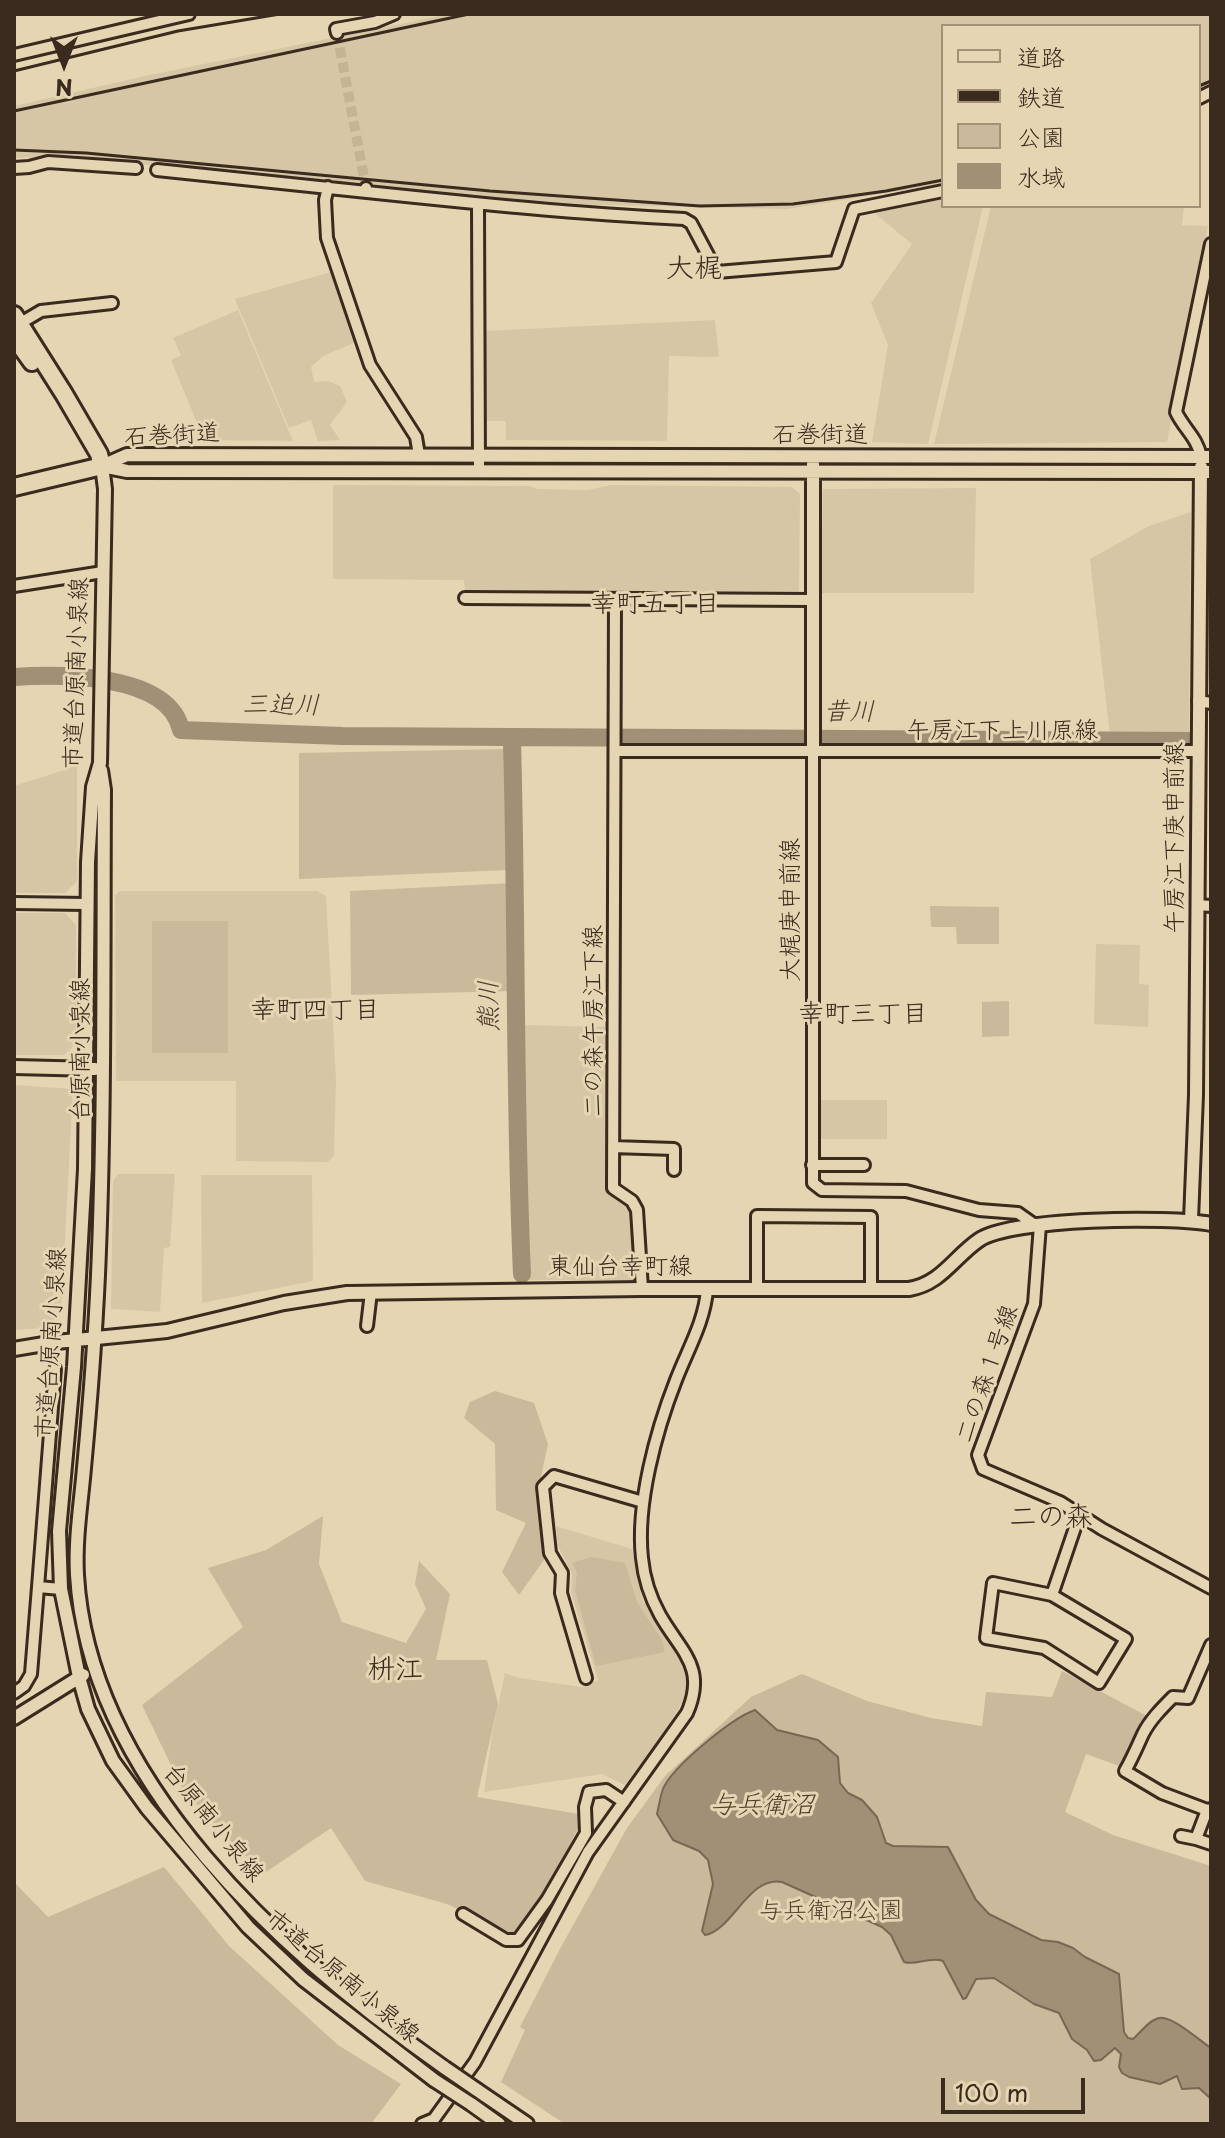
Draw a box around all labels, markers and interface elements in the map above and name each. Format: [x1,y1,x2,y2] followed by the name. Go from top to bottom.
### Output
[24,24,104,104] north arrow
[941,24,1201,208] legend
[1017,38,1065,74] text: 道路
[55,72,73,105] text: N
[1017,78,1065,114] text: 鉄道
[1017,118,1065,154] text: 公園
[1017,158,1065,194] text: 水域
[666,252,722,286] district label: 大梶
[123,419,221,453] street label: 石巻街道
[772,421,868,449] street label: 石巻街道
[59,577,95,769] street label: 市道台原南小泉線
[590,589,720,621] district label: 幸町五丁目
[242,690,320,722] water label: 三迫川
[823,697,875,729] water label: 昔川
[906,717,1098,745] street label: 午房江下上川原線
[1161,742,1189,934] street label: 午房江下庚申前線
[777,838,805,982] street label: 大梶庚申前線
[580,925,608,1117] street label: 二の森午房江下線
[67,978,95,1122] street label: 台原南小泉線
[474,980,506,1032] water label: 熊川
[250,995,380,1027] district label: 幸町四丁目
[798,999,928,1031] district label: 幸町三丁目
[31,1246,73,1440] street label: 市道台原南小泉線
[548,1253,692,1281] street label: 東仙台幸町線
[951,1301,1025,1447] street label: 二の森１号線
[1009,1501,1093,1535] district label: 二の森
[367,1653,423,1687] district label: 枡江
[156,1758,270,1888] street label: 台原南小泉線
[710,1790,814,1822] water label: 与兵衛沼
[759,1897,903,1925] park label: 与兵衛沼公園
[259,1904,425,2050] street label: 市道台原南小泉線
[945,2062,1089,2112] scale bar
[955,2074,1028,2110] text: 100 m

